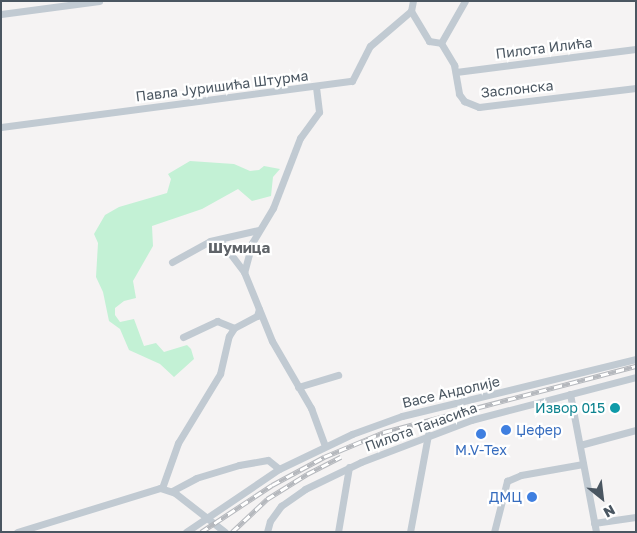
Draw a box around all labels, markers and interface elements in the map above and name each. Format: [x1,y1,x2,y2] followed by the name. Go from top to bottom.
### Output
[495,34,593,62] street label: Пилота Илића
[135,67,309,105] street label: Павла Јуришића Штурма
[480,77,554,101] street label: Заслонска
[208,239,270,257] district label: Шумица
[400,373,502,411] street label: Васе Андолије
[363,399,479,455] street label: Пилота Танасића
[535,400,605,416] place label: Извор 015
[609,402,621,414] marker: Извор 015
[516,422,562,438] place label: Џефер
[500,424,512,436] marker: Џефер
[475,428,487,440] marker: M.V-Tex
[455,442,507,458] place label: M.V-Tex
[577,473,627,523] north arrow
[489,489,522,505] place label: ДМЦ
[526,491,538,503] marker: ДМЦ
[601,502,618,522] text: N

